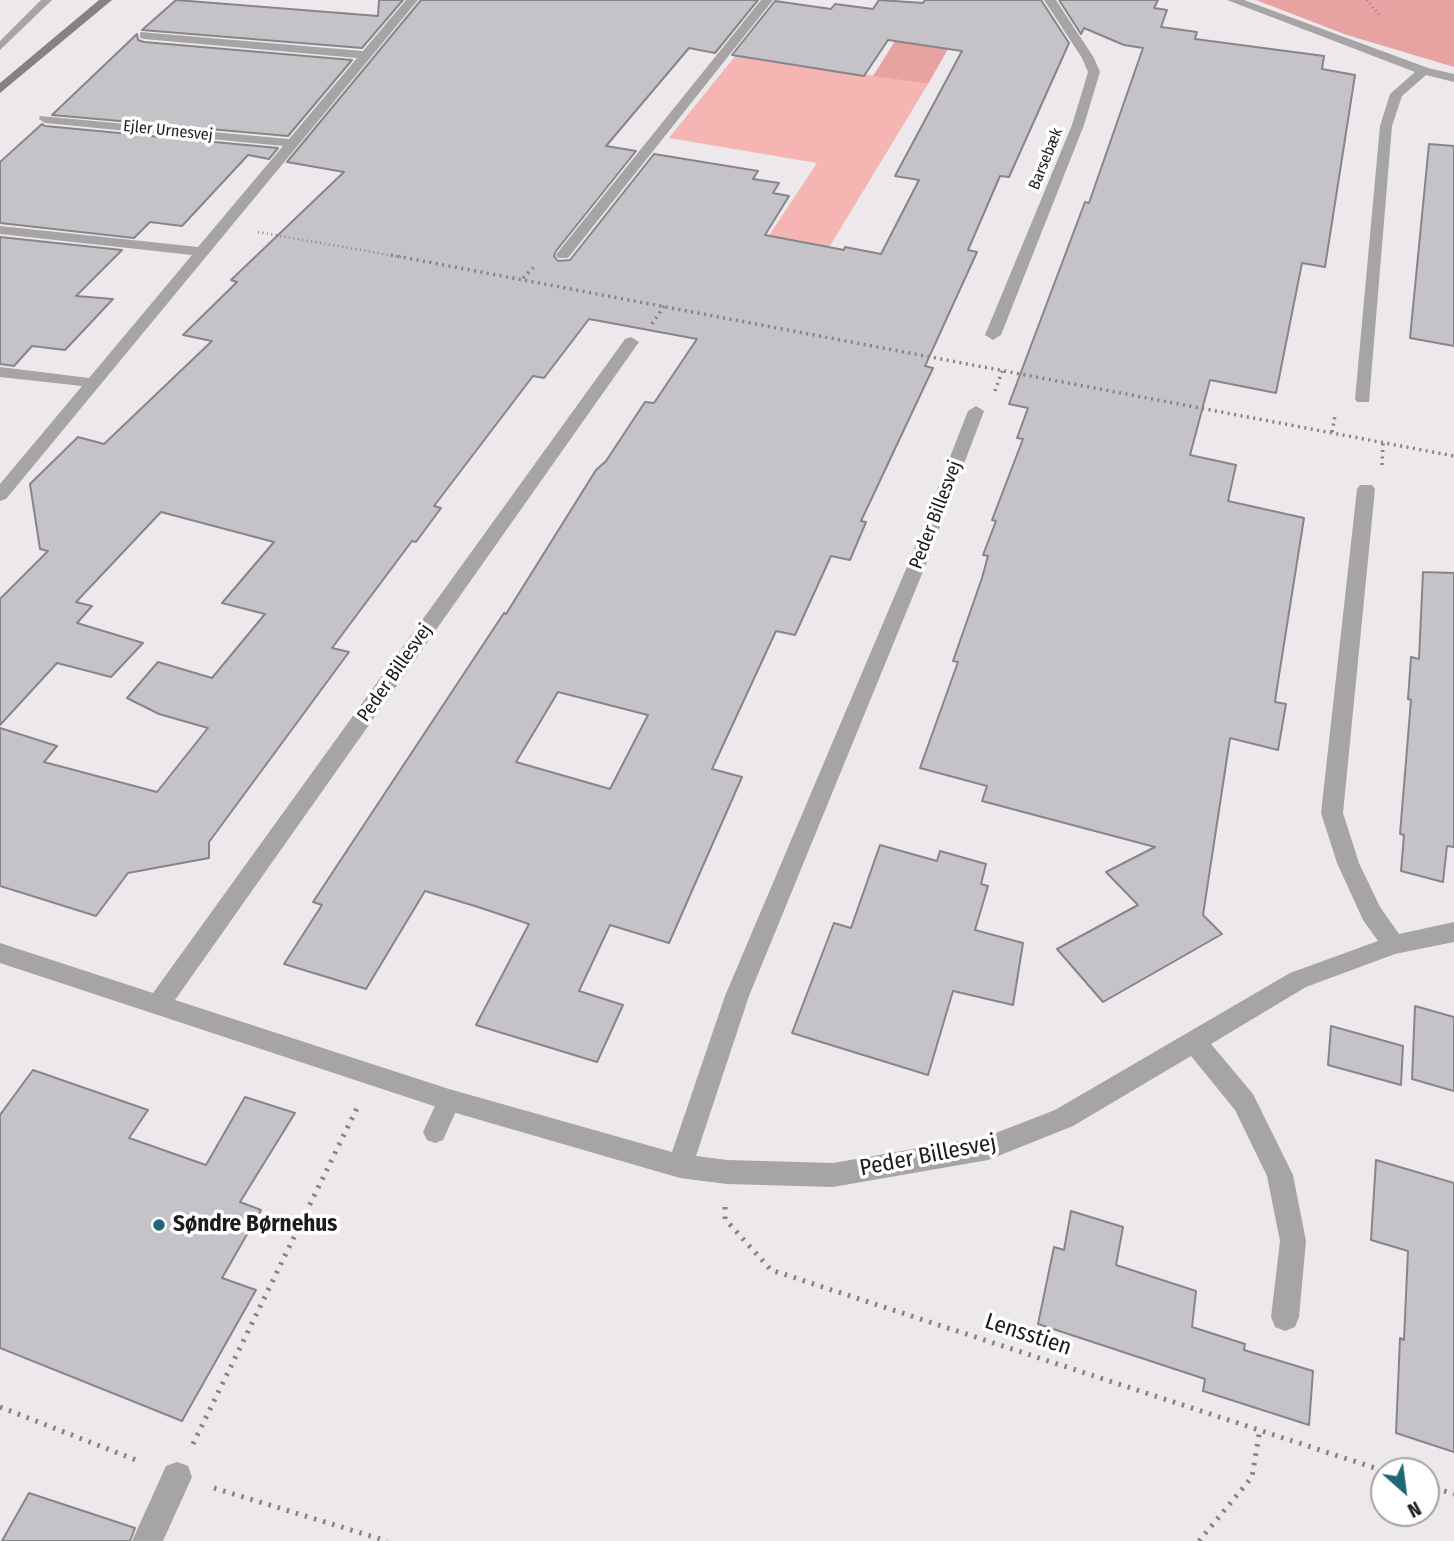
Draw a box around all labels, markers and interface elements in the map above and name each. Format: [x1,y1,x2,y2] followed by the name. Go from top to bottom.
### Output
[122,117,214,145] street label: Ejler Urnesvej
[1025,125,1067,193] street label: Barsebæk
[905,458,967,572] street label: Peder Billesvej
[353,620,437,726] street label: Peder Billesvej
[857,1129,999,1183] street label: Peder Billesvej
[173,1211,337,1239] place label: Søndre Børnehus
[151,1217,167,1233] marker: Søndre Børnehus
[981,1308,1075,1362] street label: Lensstien
[1370,1457,1440,1527] north arrow
[1404,1496,1425,1522] text: N

